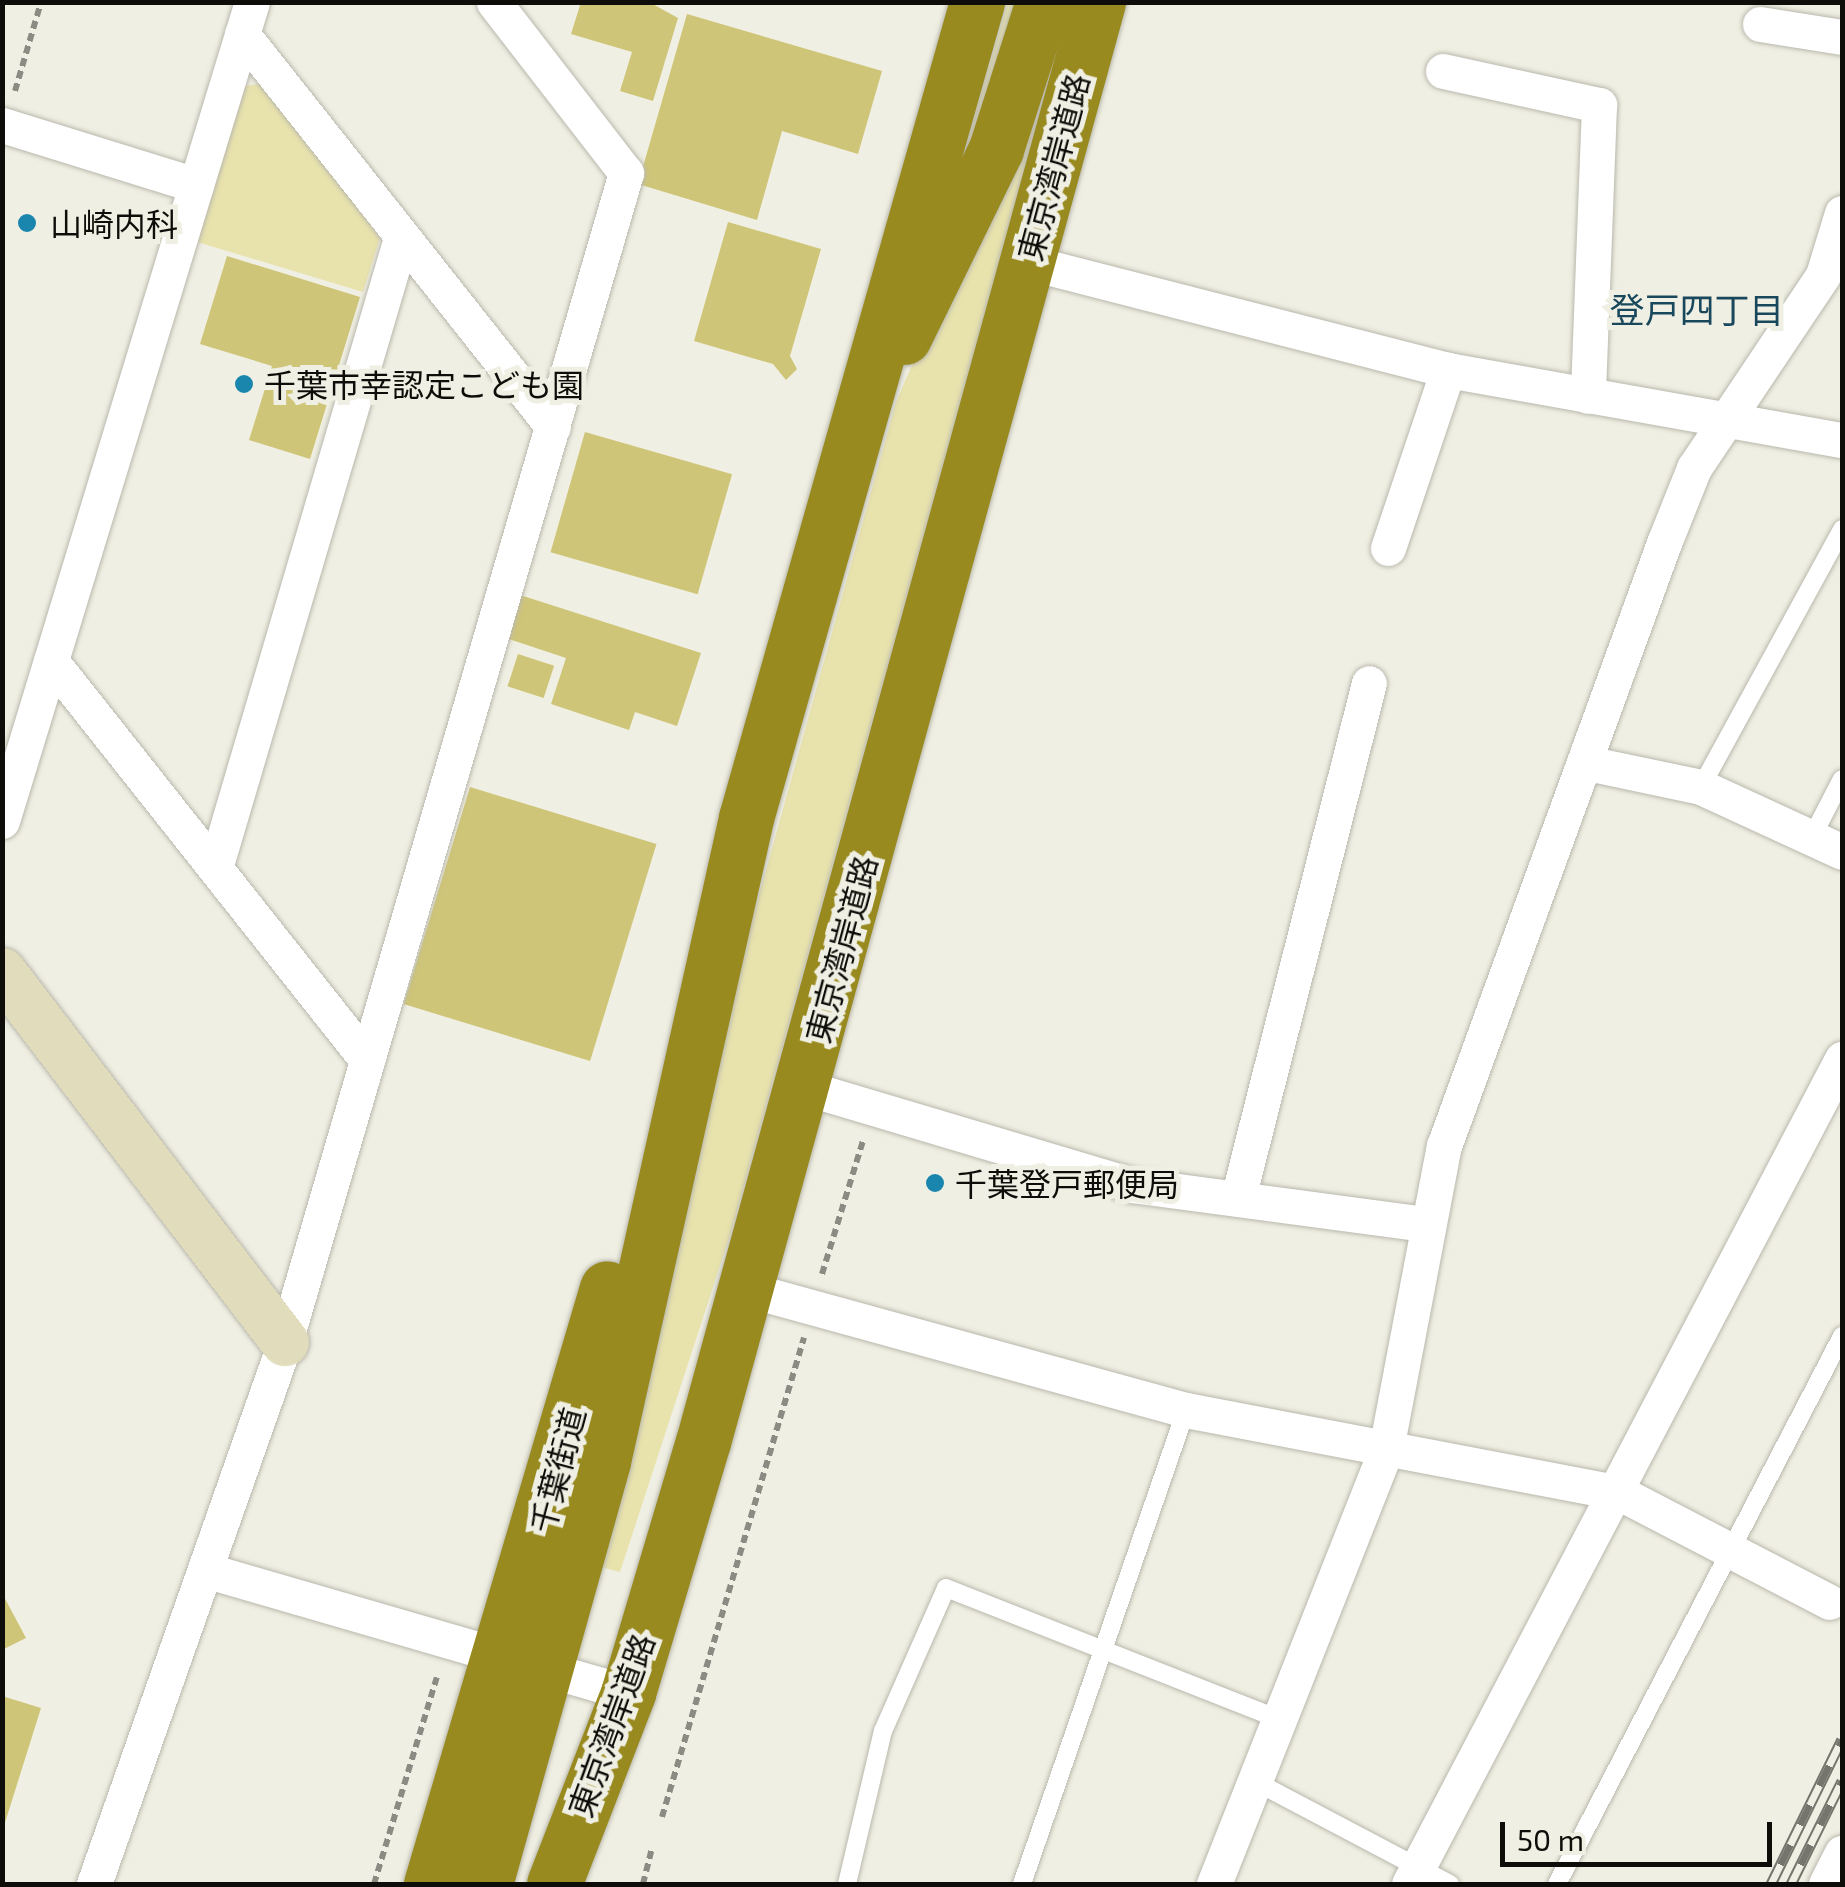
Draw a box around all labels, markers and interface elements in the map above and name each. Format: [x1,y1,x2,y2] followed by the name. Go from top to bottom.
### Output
[1010,69,1096,265] street label: 東京湾岸道路
[50,204,178,242] place label: 山崎内科
[14,210,40,236] marker: 山崎内科
[1610,288,1784,330] district label: 登戸四丁目
[264,365,584,403] place label: 千葉市幸認定こども園
[233,373,255,395] marker: 千葉市幸認定こども園
[798,851,884,1047] street label: 東京湾岸道路
[955,1164,1179,1202] place label: 千葉登戸郵便局
[924,1172,946,1194] marker: 千葉登戸郵便局
[522,1403,592,1537] street label: 千葉街道
[560,1628,662,1822] street label: 東京湾岸道路
[1505,1802,1778,1864] scale bar
[1517,1821,1584,1857] text: 50 m

